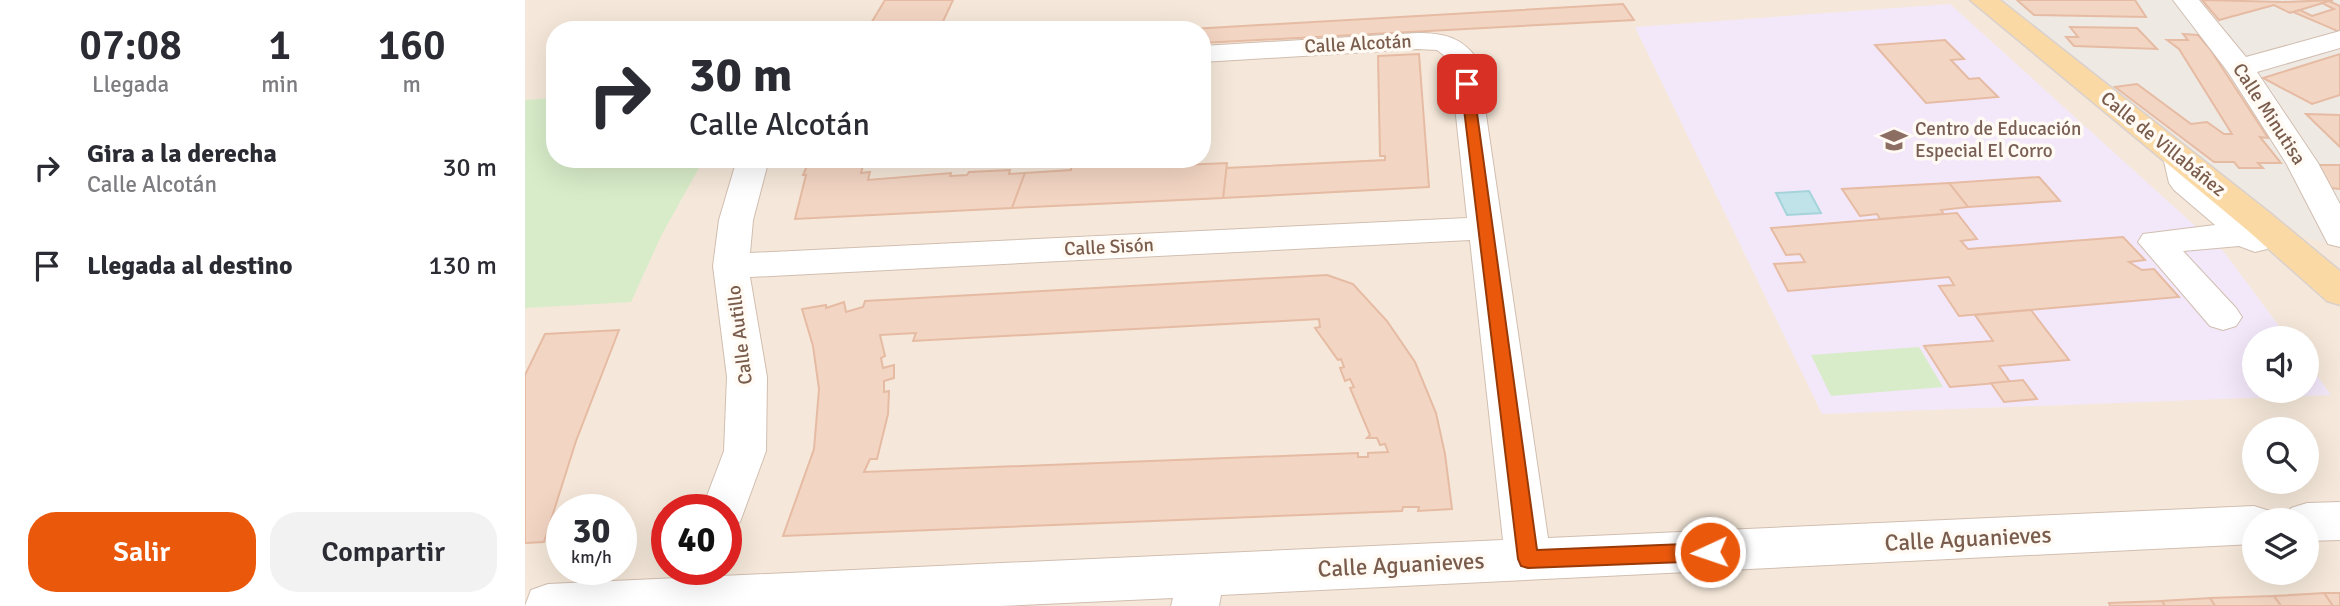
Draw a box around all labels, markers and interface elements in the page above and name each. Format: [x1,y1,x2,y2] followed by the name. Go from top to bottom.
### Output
[79,20,182,71] text: 07:08
[268,20,291,71] text: 1
[378,20,446,71] text: 160
[1304,29,1412,59] street label: Calle Alcotán
[689,45,792,105] text: 30 m
[574,49,665,140] icon: right
[1437,54,1497,114] pin
[2227,59,2311,169] street label: Calle Minutisa
[1448,65,1486,103] icon: arrive
[92,70,169,99] text: Llegada
[261,70,298,99] text: min
[402,70,421,99] text: m
[2096,86,2230,202] street label: Calle de Villabáñez
[689,105,870,144] text: Calle Alcotán
[1915,117,2081,163] place label: Centro de Educación Especial El Corro
[1879,125,1909,155] school or university icon: Centro de Educación Especial El Corro
[87,138,277,170] text: Gira a la derecha
[28,149,66,187] icon: right
[442,152,497,184] text: 30 m
[87,170,217,199] text: Calle Alcotán
[1064,233,1154,261] street label: Calle Sisón
[28,247,66,285] icon: arrive
[87,250,293,282] text: Llegada al destino
[428,250,497,282] text: 130 m
[722,284,758,386] street label: Calle Autillo
[2242,326,2319,585] map controls
[2242,326,2319,403] button: sound
[2242,417,2319,494] button: search
[651,494,742,585] speed limit sign: 40
[2242,508,2319,585] button: layers
[573,509,610,552] text: 30
[28,512,256,592] button: Salir
[270,512,497,592] button: Compartir
[1673,515,1747,589] position arrow
[1884,520,2052,558] street label: Calle Aguanieves
[571,546,612,568] text: km/h
[1317,546,1485,584] street label: Calle Aguanieves

